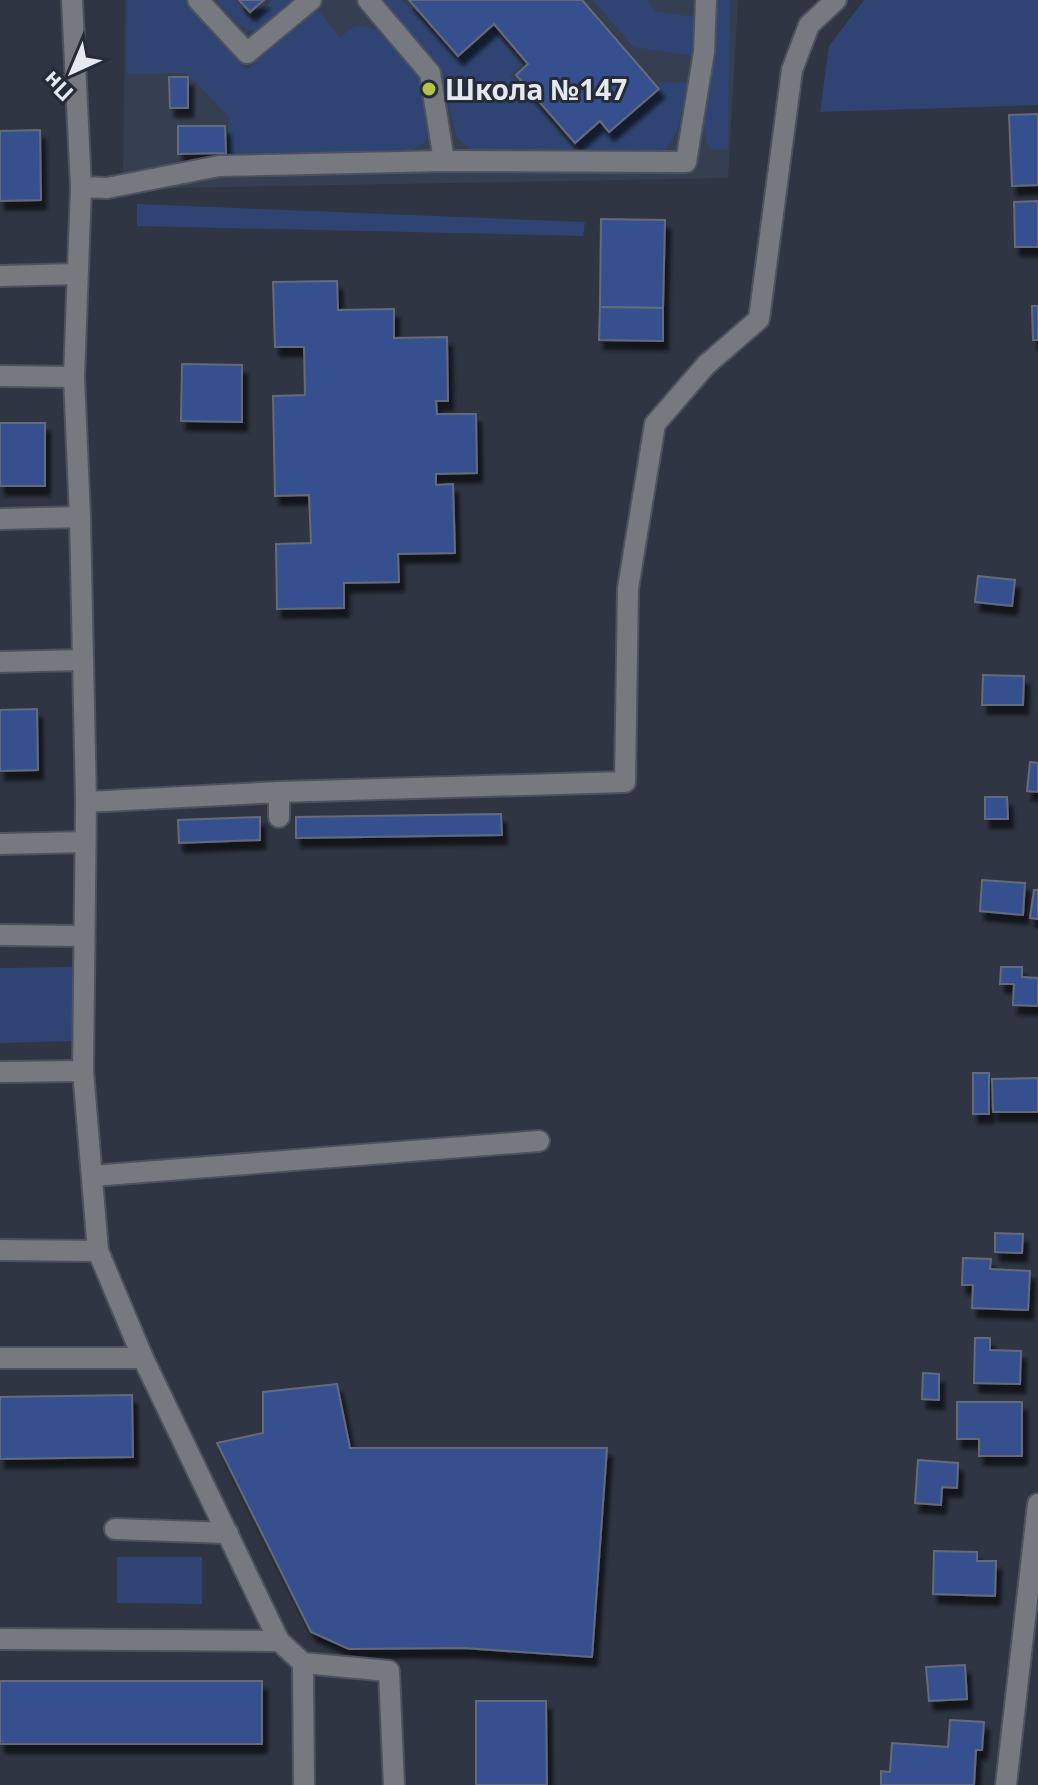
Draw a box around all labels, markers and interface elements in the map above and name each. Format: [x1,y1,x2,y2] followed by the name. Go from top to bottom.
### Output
[32,32,112,112] north arrow
[36,65,79,109] text: Пн
[445,70,627,108] place label: Школа №147
[420,80,438,98] marker: Школа №147

